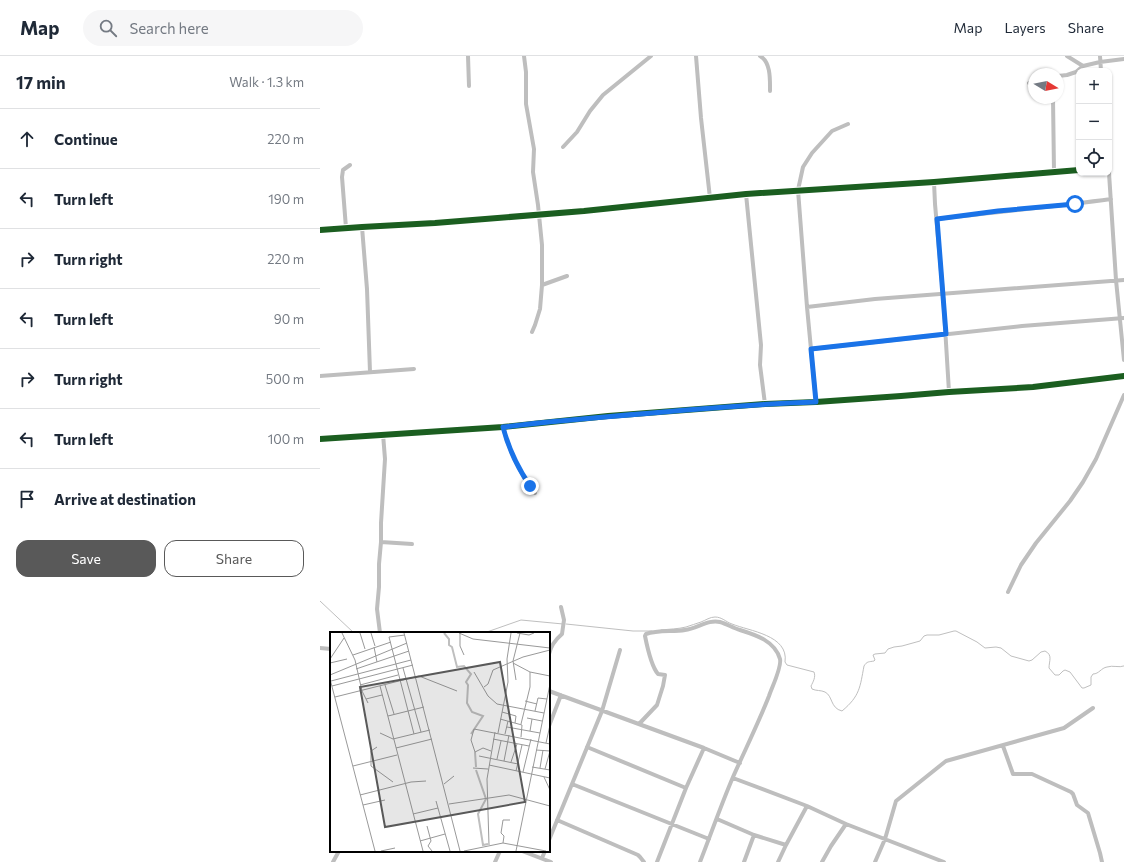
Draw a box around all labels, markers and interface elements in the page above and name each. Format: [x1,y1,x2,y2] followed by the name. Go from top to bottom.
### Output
[83,10,363,46] search box
[20,16,59,39] text: Map
[97,17,119,39] icon: search
[129,19,209,37] text: Search here
[954,19,982,36] text: Map
[1004,19,1046,36] text: Layers
[1068,19,1104,36] text: Share
[1028,68,1064,104] north arrow
[1076,68,1112,176] map controls
[1076,68,1112,104] button: +
[16,72,66,93] text: 17 min
[229,74,304,90] text: Walk · 1.3 km
[1076,104,1112,140] button: −
[16,128,38,150] icon: ahead
[54,130,118,148] text: Continue
[267,131,304,147] text: 220 m
[1076,140,1112,176] button: locate
[16,188,38,210] icon: left
[54,190,113,208] text: Turn left
[268,191,304,207] text: 190 m
[1066,195,1084,213] route start
[16,248,38,270] icon: right
[54,250,123,268] text: Turn right
[267,251,304,267] text: 220 m
[16,308,38,330] icon: left
[54,310,113,328] text: Turn left
[274,311,304,327] text: 90 m
[16,368,38,390] icon: right
[54,370,123,388] text: Turn right
[266,371,304,387] text: 500 m
[16,428,38,450] icon: left
[54,430,113,448] text: Turn left
[268,431,304,447] text: 100 m
[521,477,539,495] route end
[16,488,38,510] icon: arrive
[54,490,196,508] text: Arrive at destination
[16,540,156,577] button: Save
[164,540,304,577] button: Share
[330,632,550,852] inset map

